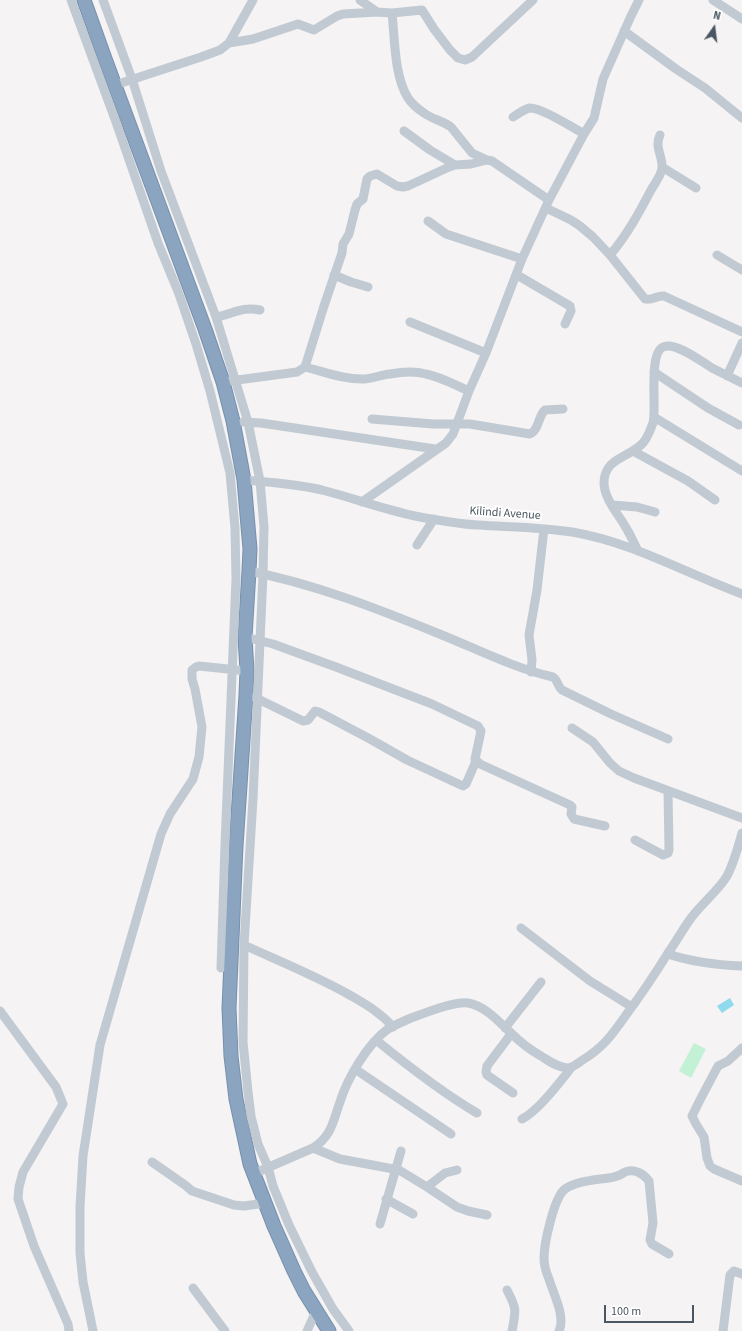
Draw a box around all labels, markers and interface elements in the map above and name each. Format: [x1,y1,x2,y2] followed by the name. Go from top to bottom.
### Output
[694,8,734,48] north arrow
[712,8,722,24] text: N
[469,504,541,524] street label: Kilindi Avenue
[606,1297,696,1323] scale bar
[611,1303,641,1320] text: 100 m

